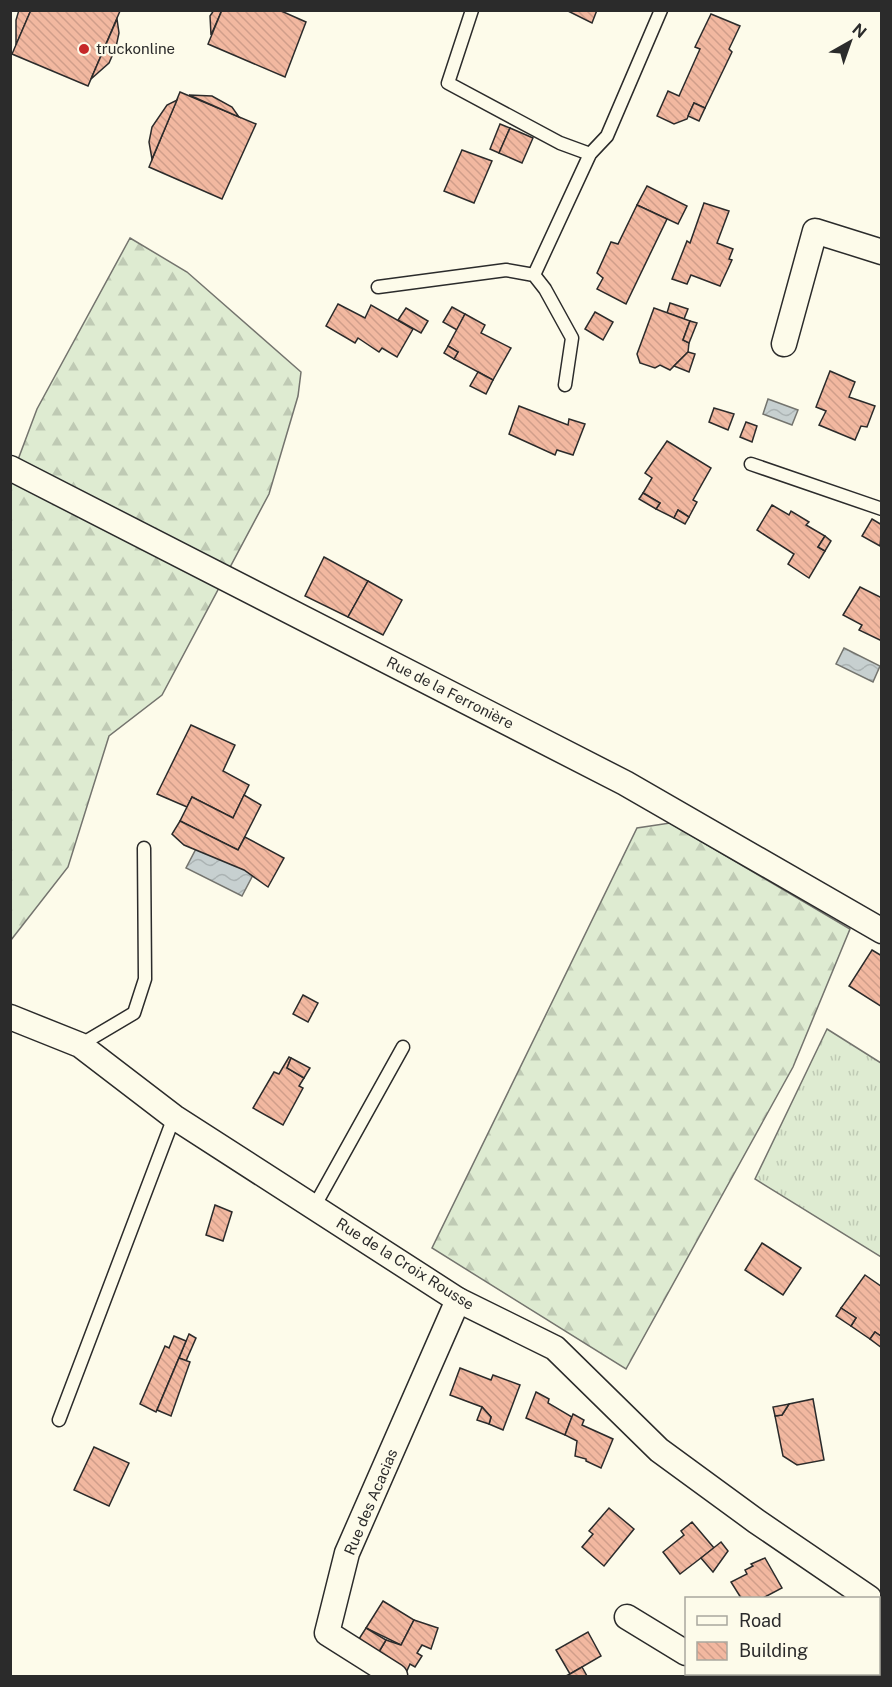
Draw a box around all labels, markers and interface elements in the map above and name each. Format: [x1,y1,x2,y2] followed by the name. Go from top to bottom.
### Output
[820,12,880,72] north arrow
[848,20,870,42] text: N
[96,40,175,57] place label: truckonline
[77,42,91,56] marker: truckonline
[384,653,517,732] street label: Rue de la Ferronière
[333,1214,477,1313] street label: Rue de la Croix Rousse
[341,1446,401,1557] street label: Rue des Acacias
[685,1597,880,1675] legend
[739,1610,782,1631] text: Road
[739,1640,808,1661] text: Building

